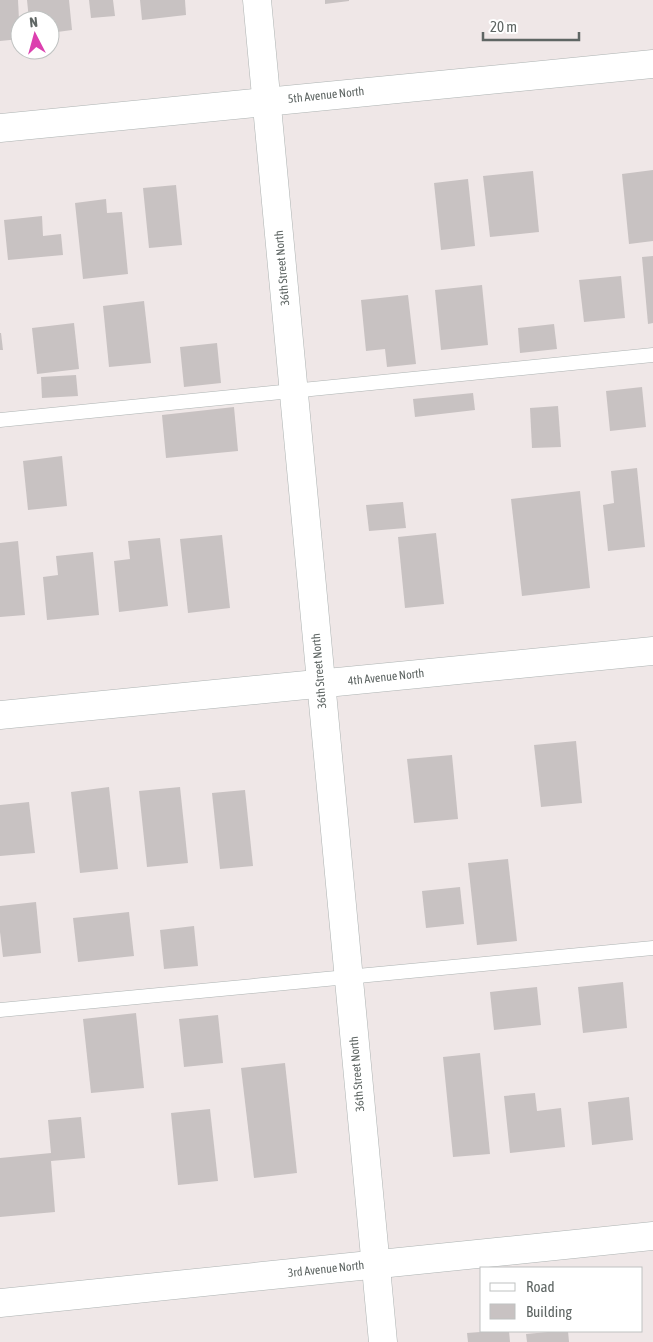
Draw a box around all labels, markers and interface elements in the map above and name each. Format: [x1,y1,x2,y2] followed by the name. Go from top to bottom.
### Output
[10,10,60,60] north arrow
[483,10,579,42] scale bar
[29,14,39,30] text: N
[490,18,517,35] text: 20 m
[287,84,365,106] street label: 5th Avenue North
[272,230,292,306] street label: 36th Street North
[309,633,329,709] street label: 36th Street North
[347,666,425,688] street label: 4th Avenue North
[347,1036,367,1112] street label: 36th Street North
[287,1258,365,1280] street label: 3rd Avenue North
[480,1267,643,1332] legend
[526,1278,555,1295] text: Road
[526,1303,572,1320] text: Building

